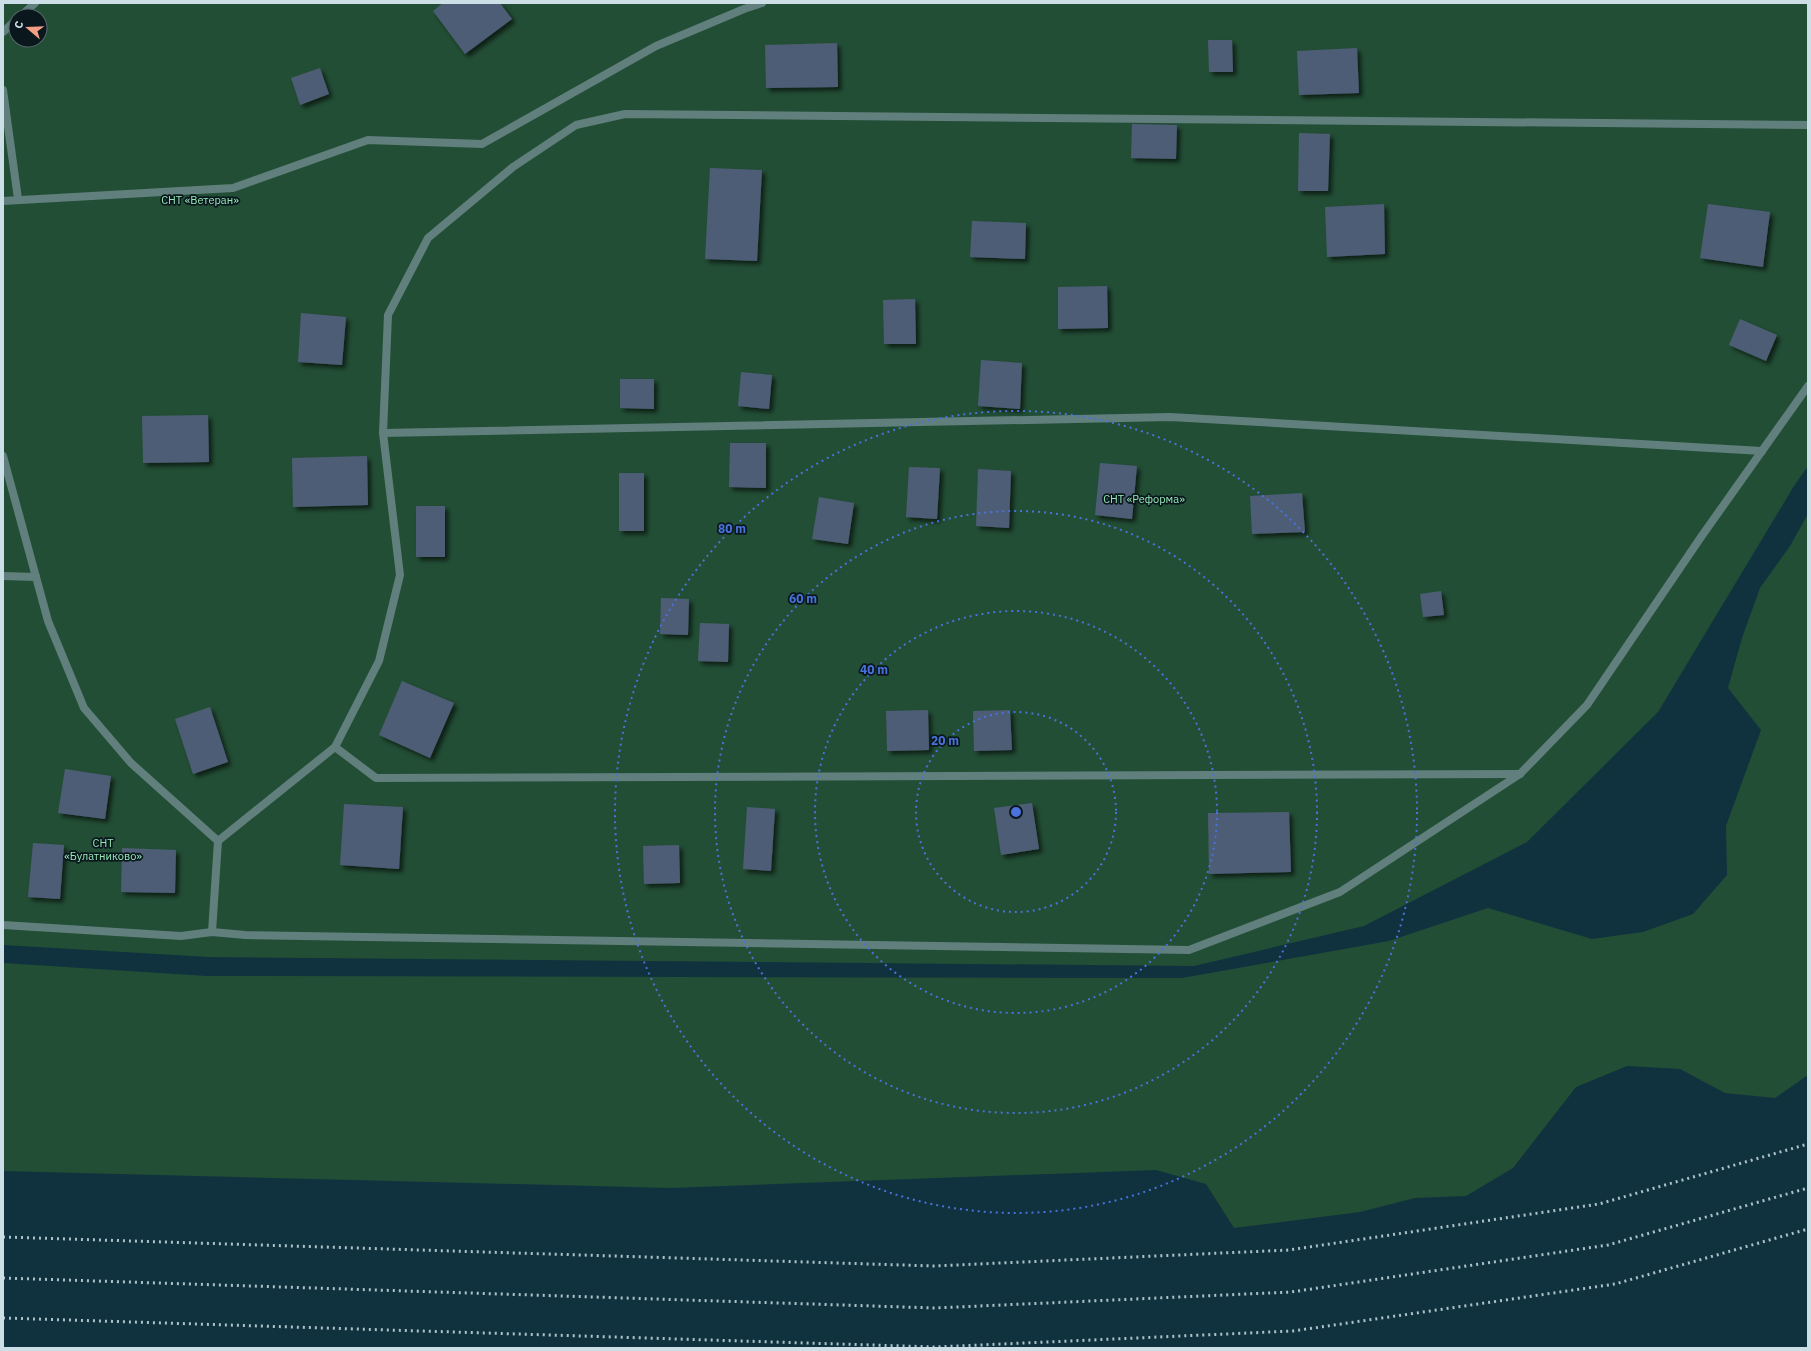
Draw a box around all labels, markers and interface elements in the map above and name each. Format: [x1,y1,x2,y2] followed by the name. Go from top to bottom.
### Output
[8,8,48,48] north arrow
[11,19,26,30] text: С
[161,193,239,207] park label: СНТ «Ветеран»
[1103,492,1185,506] park label: СНТ «Реформа»
[718,521,746,536] text: 80 m
[789,591,817,606] text: 60 m
[860,662,888,677] text: 40 m
[931,733,959,748] text: 20 m
[1009,805,1023,819] centre of rings
[64,836,142,863] park label: СНТ «Булатниково»

